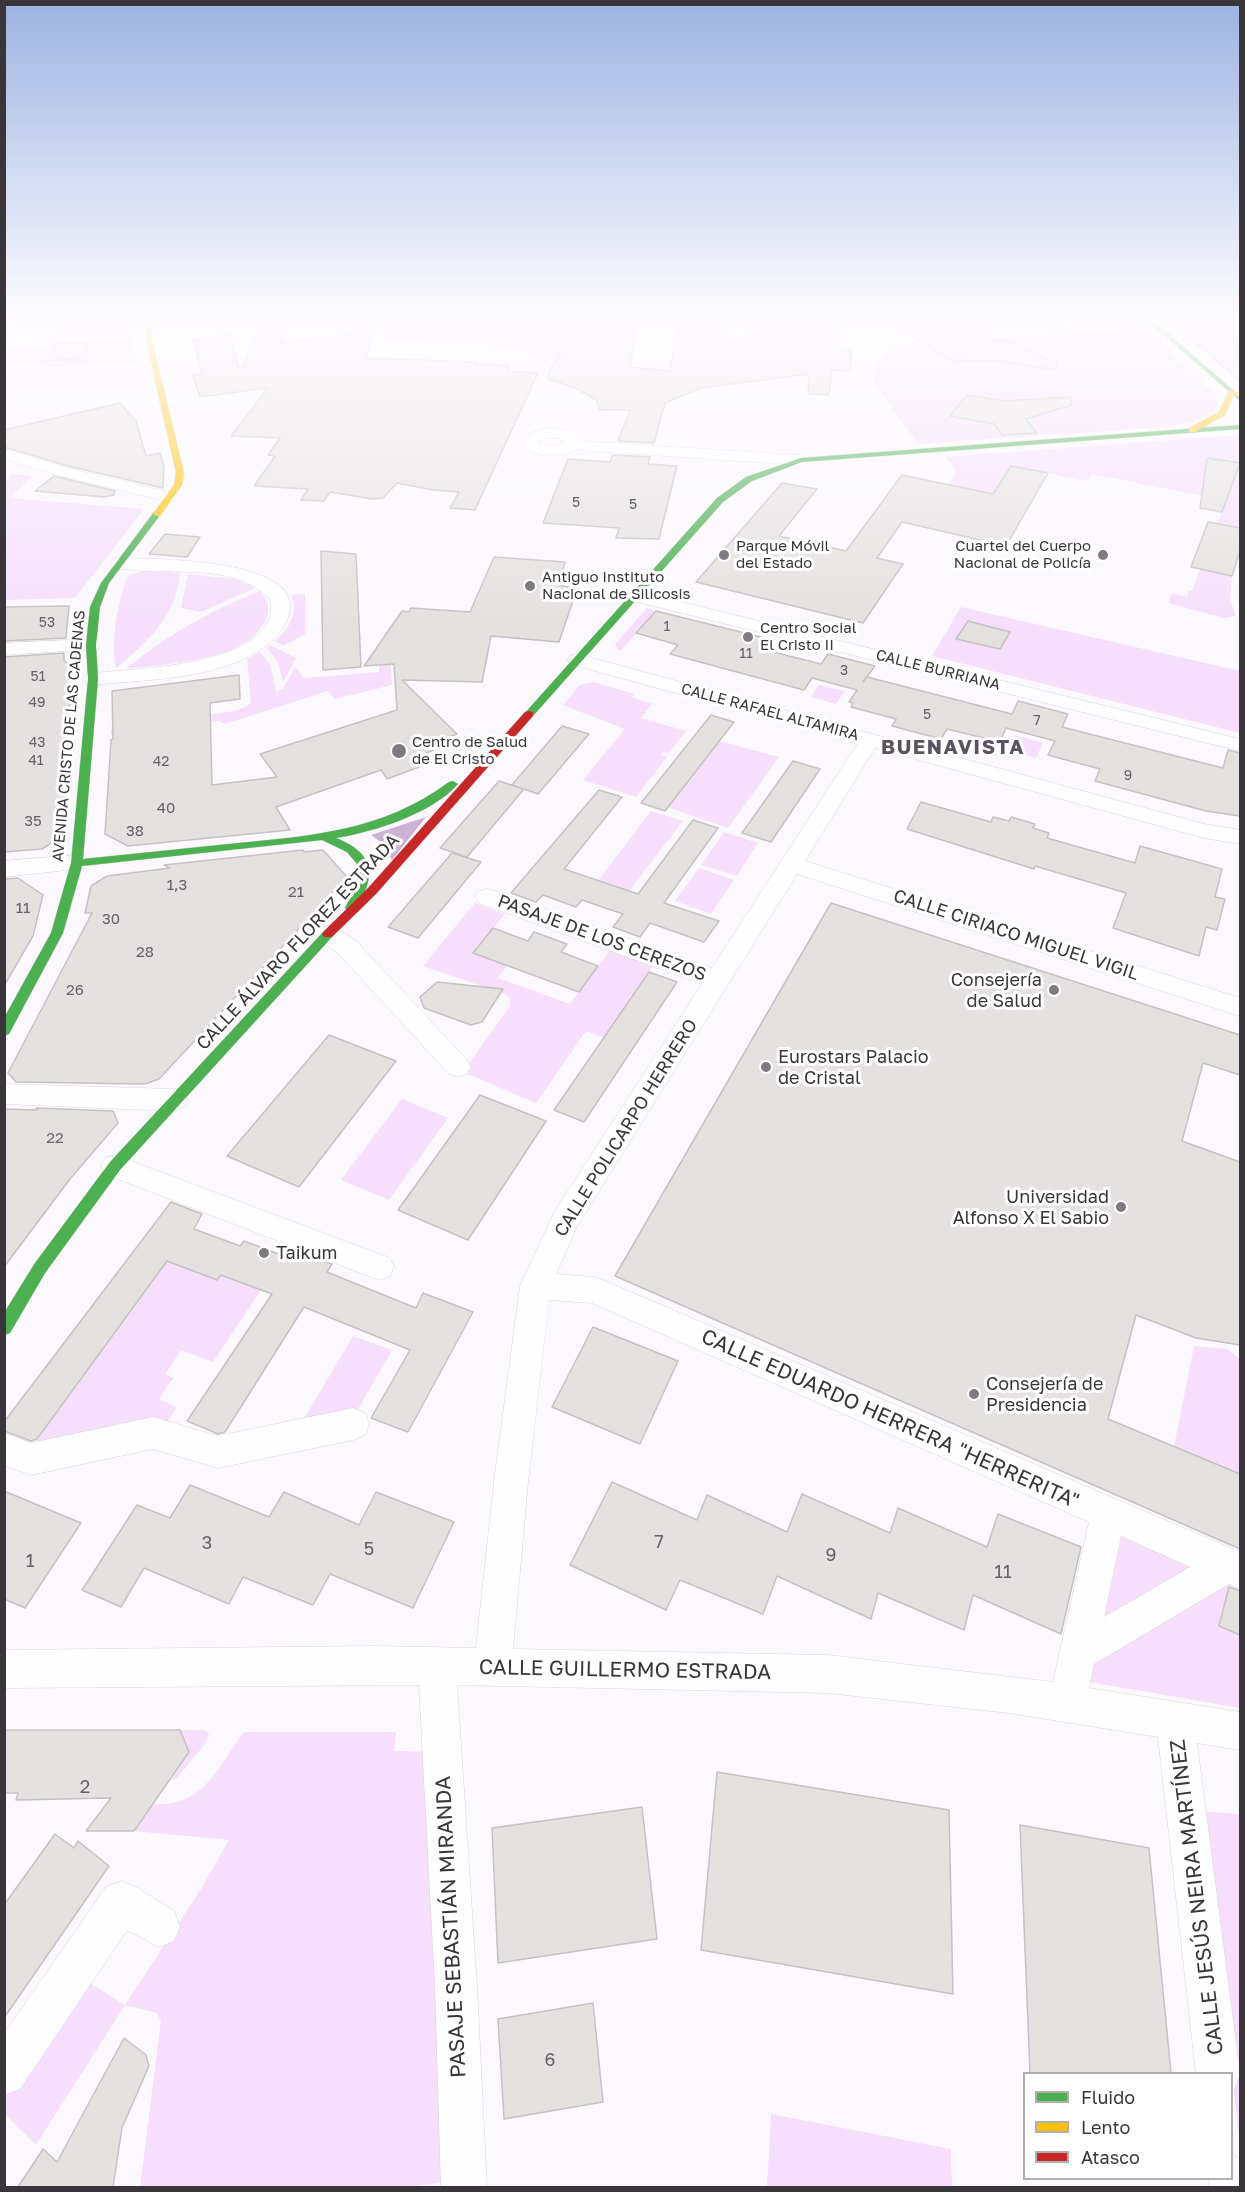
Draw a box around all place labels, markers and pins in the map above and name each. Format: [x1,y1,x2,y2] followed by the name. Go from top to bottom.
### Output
[736,537,829,572] place label: Parque Móvil del Estado
[954,537,1091,572] place label: Cuartel del Cuerpo Nacional de Policía
[717,548,731,562] marker: Parque Móvil del Estado
[1096,548,1110,562] marker: Cuartel del Cuerpo Nacional de Policía
[542,568,691,603] place label: Antiguo Instituto Nacional de Silicosis
[523,579,537,593] marker: Antiguo Instituto Nacional de Silicosis
[760,619,856,654] place label: Centro Social El Cristo II
[741,630,755,644] marker: Centro Social El Cristo II
[412,733,527,768] place label: Centro de Salud de El Cristo
[390,742,408,760] marker: Centro de Salud de El Cristo
[951,969,1042,1012] place label: Consejería de Salud
[1047,983,1061,997] marker: Consejería de Salud
[778,1046,929,1088] place label: Eurostars Palacio de Cristal
[759,1060,773,1074] marker: Eurostars Palacio de Cristal
[953,1186,1109,1228] place label: Universidad Alfonso X El Sabio
[1114,1200,1128,1214] marker: Universidad Alfonso X El Sabio
[276,1242,338,1264] place label: Taikum
[257,1246,271,1260] marker: Taikum
[986,1373,1103,1416] place label: Consejería de Presidencia
[967,1387,981,1401] marker: Consejería de Presidencia

